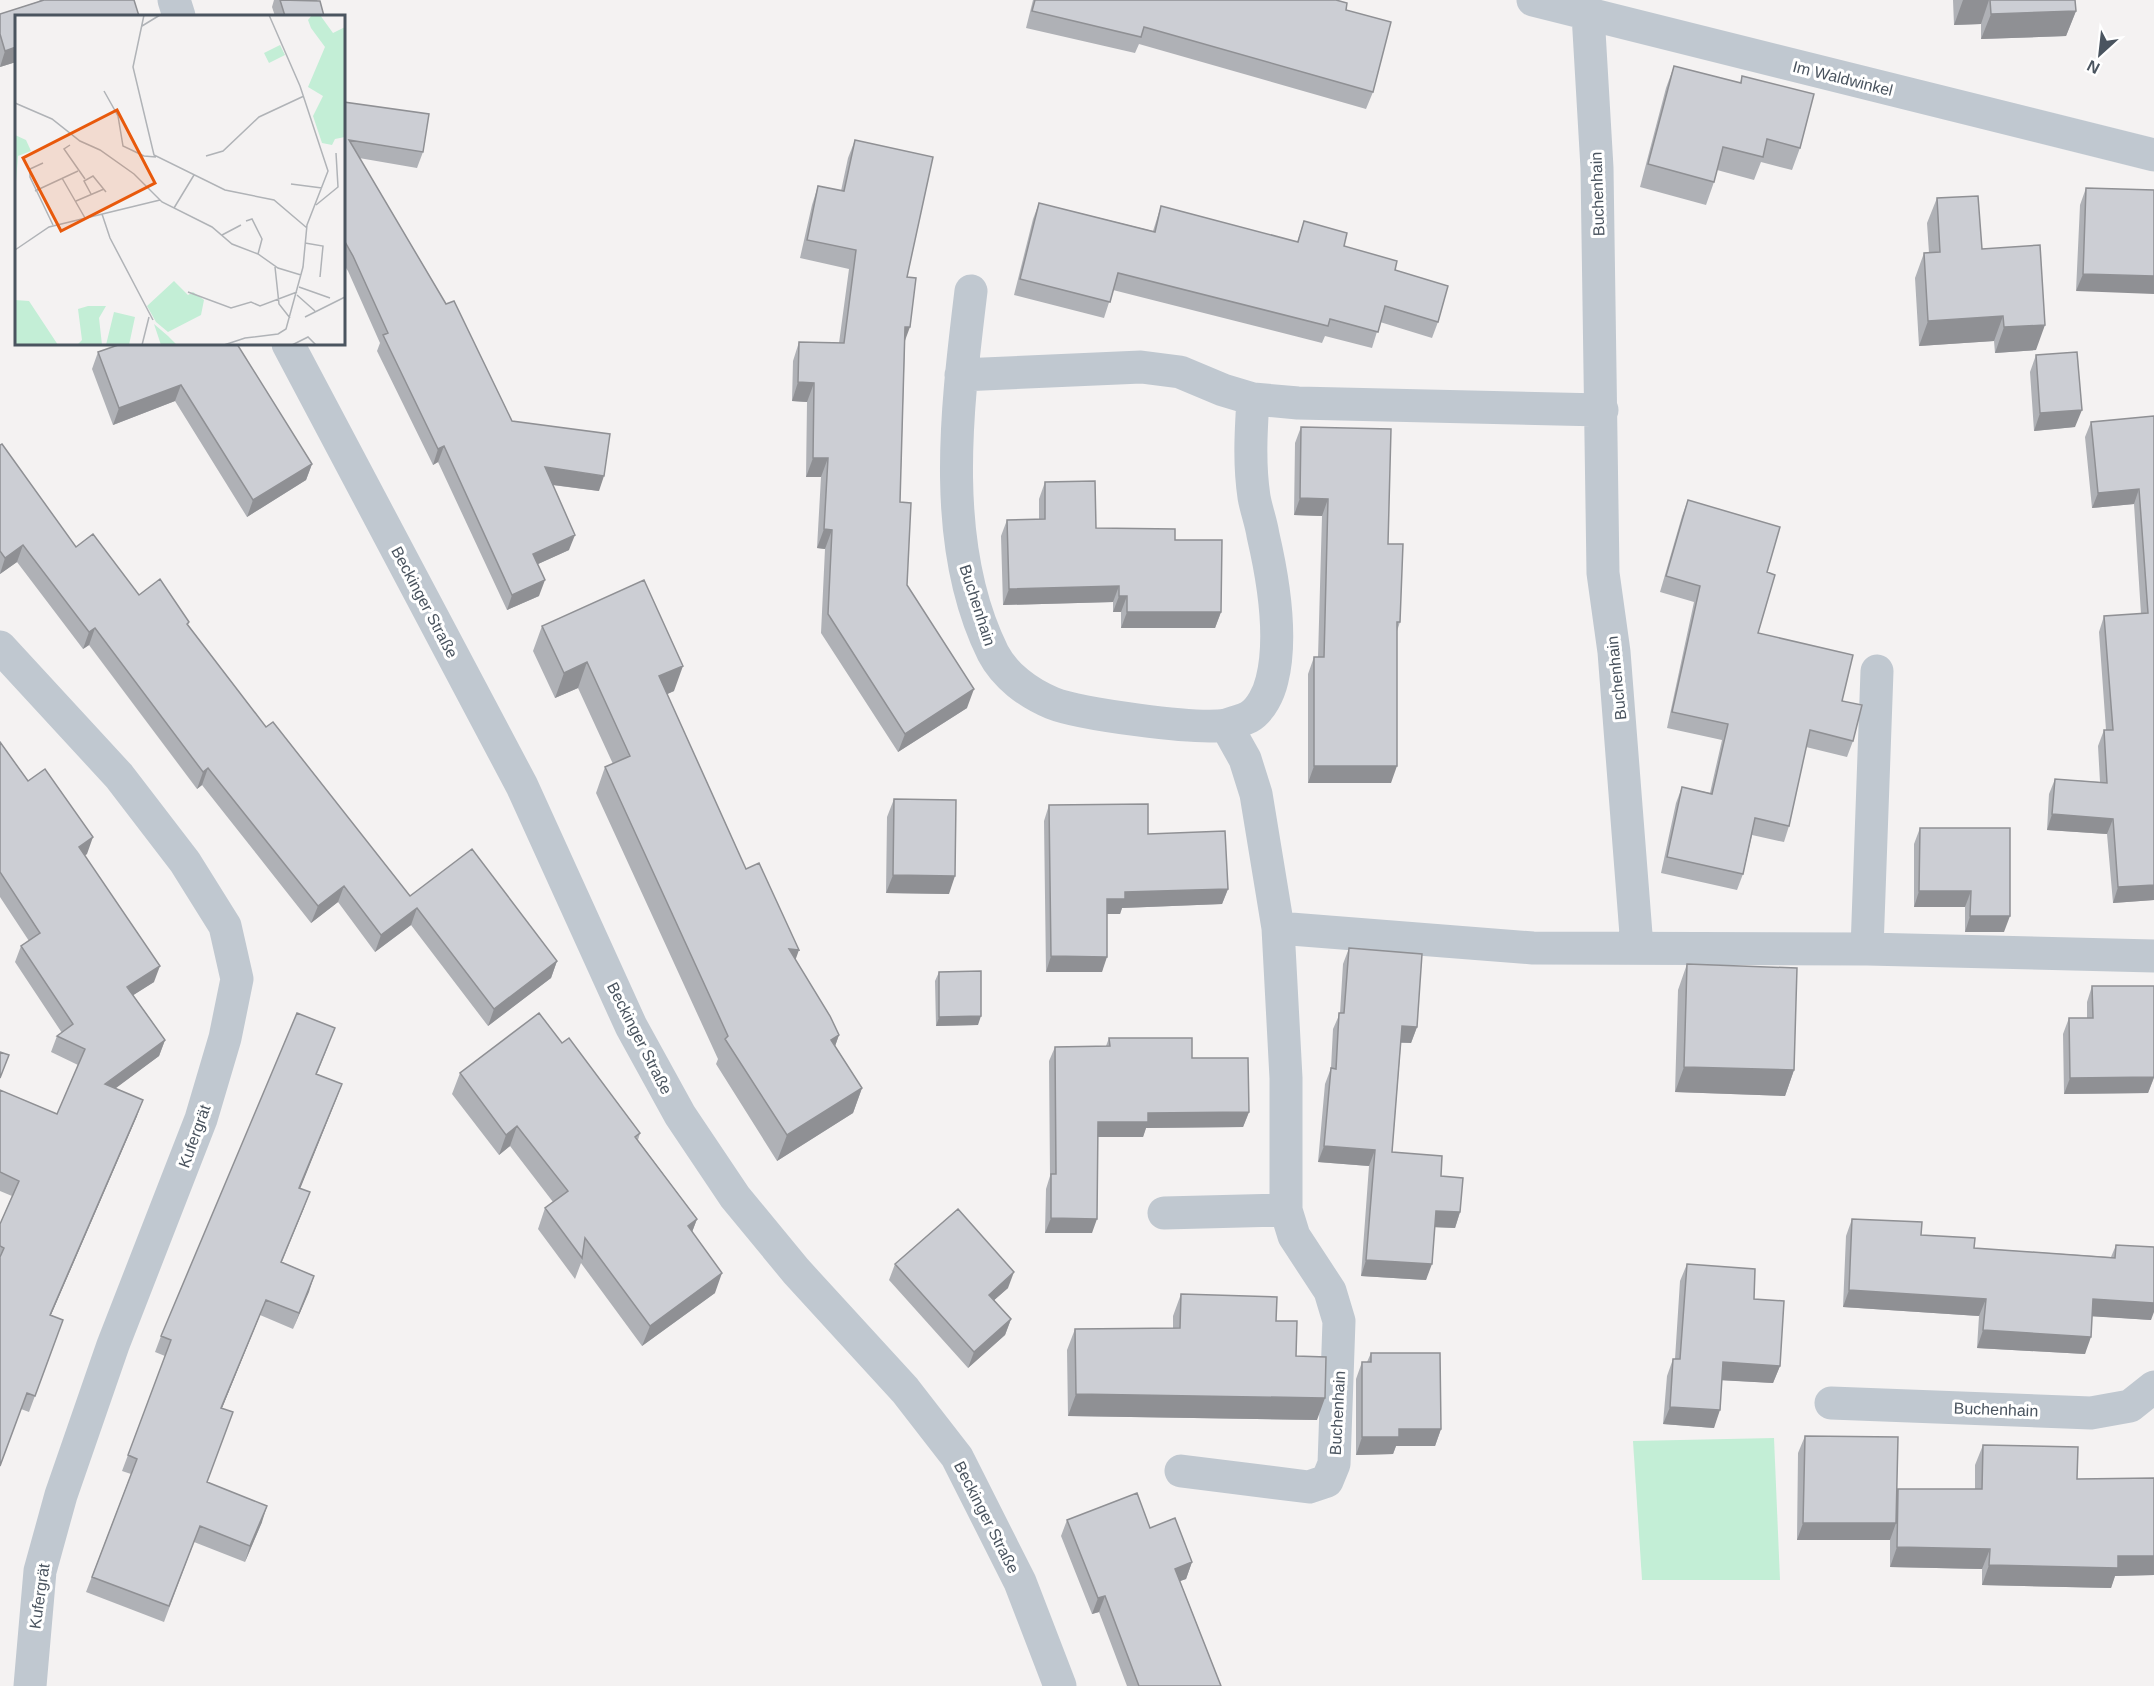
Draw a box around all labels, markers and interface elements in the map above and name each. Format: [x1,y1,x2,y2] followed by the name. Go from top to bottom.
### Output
[15,15,345,345] inset map
[2070,24,2130,84] north arrow
[2084,57,2102,77] text: N
[1791,58,1895,99] street label: Im Waldwinkel
[1588,151,1607,237] street label: Buchenhain
[388,544,461,661] street label: Beckinger Straße
[956,562,999,648] street label: Buchenhain
[1604,635,1629,721] street label: Buchenhain
[604,979,675,1097] street label: Beckinger Straße
[175,1102,214,1170] street label: Kufergrät
[1327,1370,1348,1456] street label: Buchenhain
[1953,1400,2039,1419] street label: Buchenhain
[951,1458,1022,1576] street label: Beckinger Straße
[26,1562,53,1630] street label: Kufergrät

